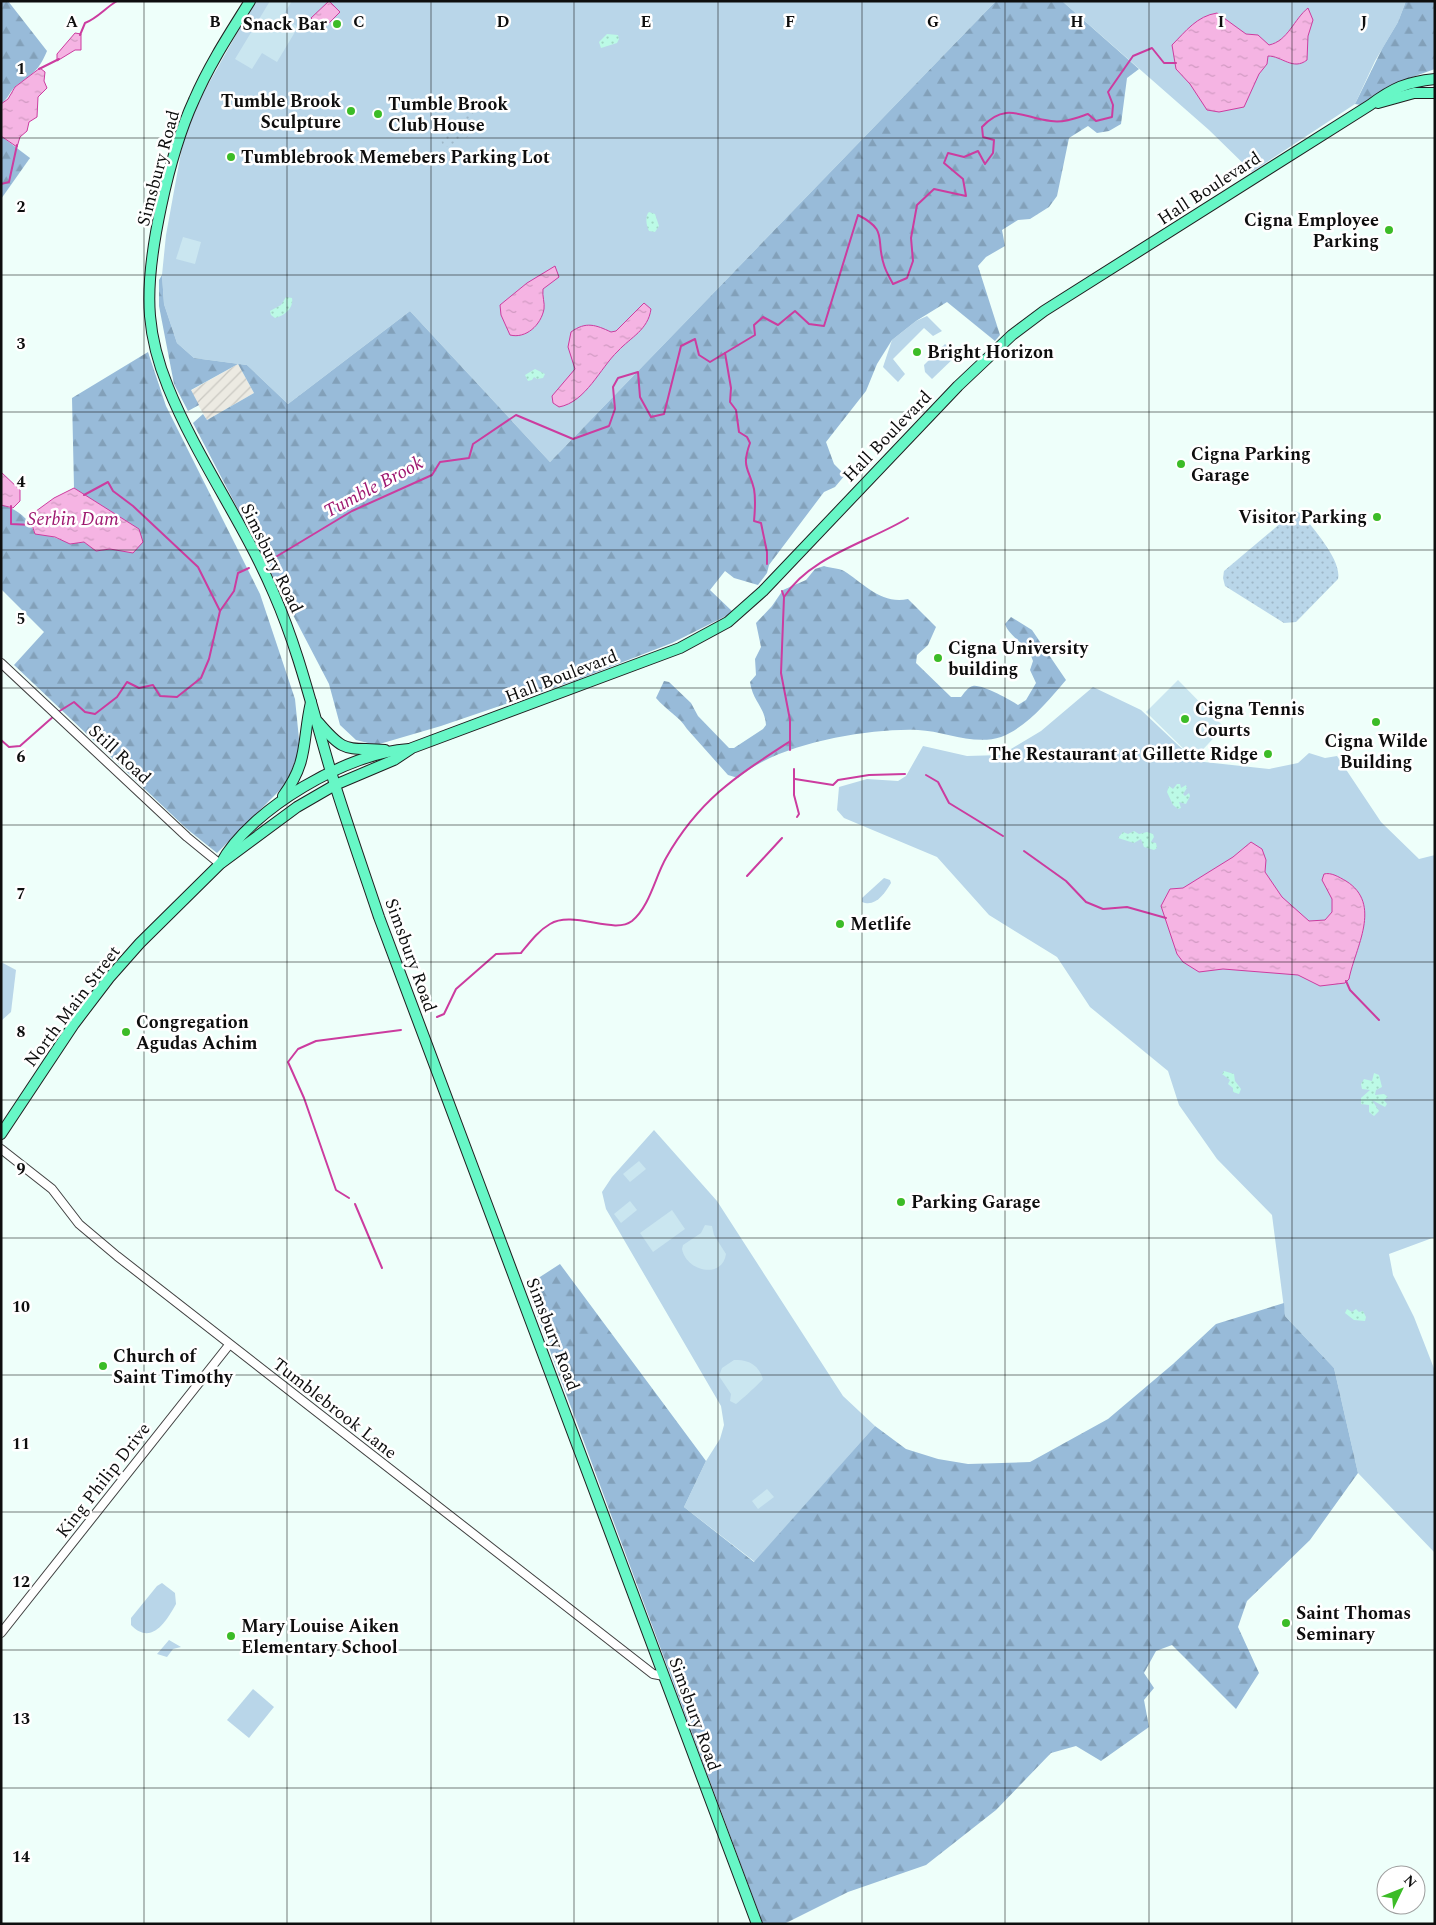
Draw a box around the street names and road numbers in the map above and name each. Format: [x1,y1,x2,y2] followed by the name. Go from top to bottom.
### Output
[130,107,187,229] street label: Simsbury Road
[1152,145,1266,232] street label: Hall Boulevard
[836,384,938,488] street label: Hall Boulevard
[233,499,310,618] street label: Simsbury Road
[501,643,622,710] street label: Hall Boulevard
[82,718,157,791] street label: Still Road
[377,894,444,1016] street label: Simsbury Road
[18,940,127,1073] street label: North Main Street
[519,1274,587,1395] street label: Simsbury Road
[266,1351,403,1466] street label: Tumblebrook Lane
[50,1417,157,1544] street label: King Philip Drive
[661,1653,728,1775] street label: Simsbury Road

